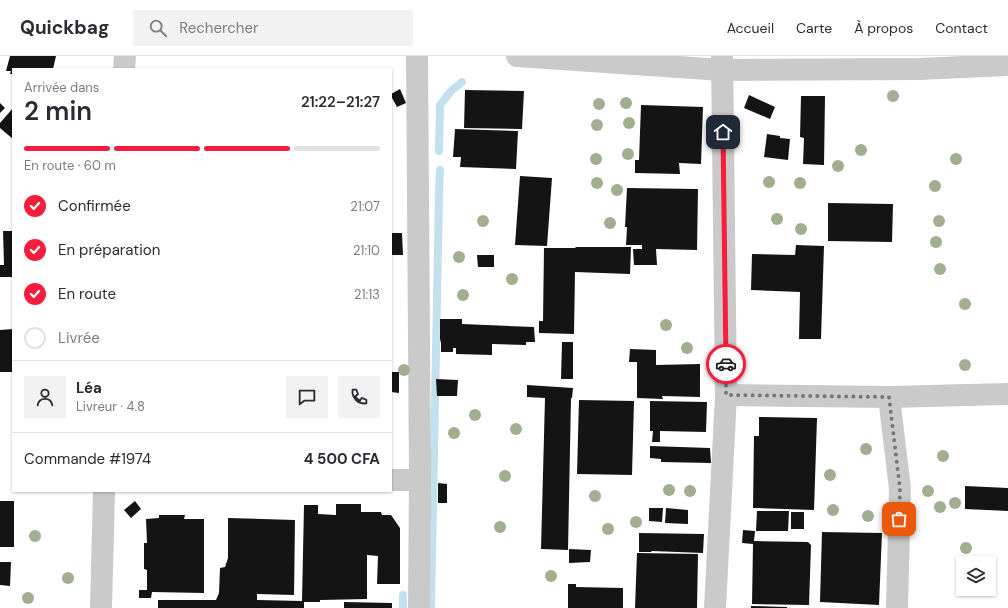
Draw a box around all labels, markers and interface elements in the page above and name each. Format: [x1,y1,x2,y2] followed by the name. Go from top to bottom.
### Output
[133,10,413,46] search box
[20,15,109,40] text: Quickbag
[147,17,169,39] icon: search
[179,18,258,38] text: Rechercher
[727,19,774,37] text: Accueil
[796,19,832,37] text: Carte
[854,19,913,37] text: À propos
[935,19,988,37] text: Contact
[24,79,99,96] text: Arrivée dans
[301,92,380,112] text: 21:22–21:27
[24,94,92,128] text: 2 min
[706,115,740,149] pin
[712,121,734,143] icon: home
[24,157,116,174] text: En route · 60 m
[24,195,46,217] icon: check
[58,196,131,216] text: Confirmée
[350,198,380,215] text: 21:07
[24,239,46,261] icon: check
[58,240,160,260] text: En préparation
[353,242,380,259] text: 21:10
[24,283,46,305] icon: check
[58,284,116,304] text: En route
[354,286,380,303] text: 21:13
[58,328,100,348] text: Livrée
[706,344,746,384] courier
[715,353,737,375] icon: car
[24,376,66,418] button: person
[286,376,328,418] button: chat
[338,376,380,418] button: phone
[76,378,102,398] text: Léa
[76,398,145,415] text: Livreur · 4.8
[24,449,151,469] text: Commande #1974
[304,449,380,469] text: 4 500 CFA
[882,502,916,536] pin
[888,508,910,530] icon: bag
[956,556,996,596] map controls
[956,556,996,596] button: layers

